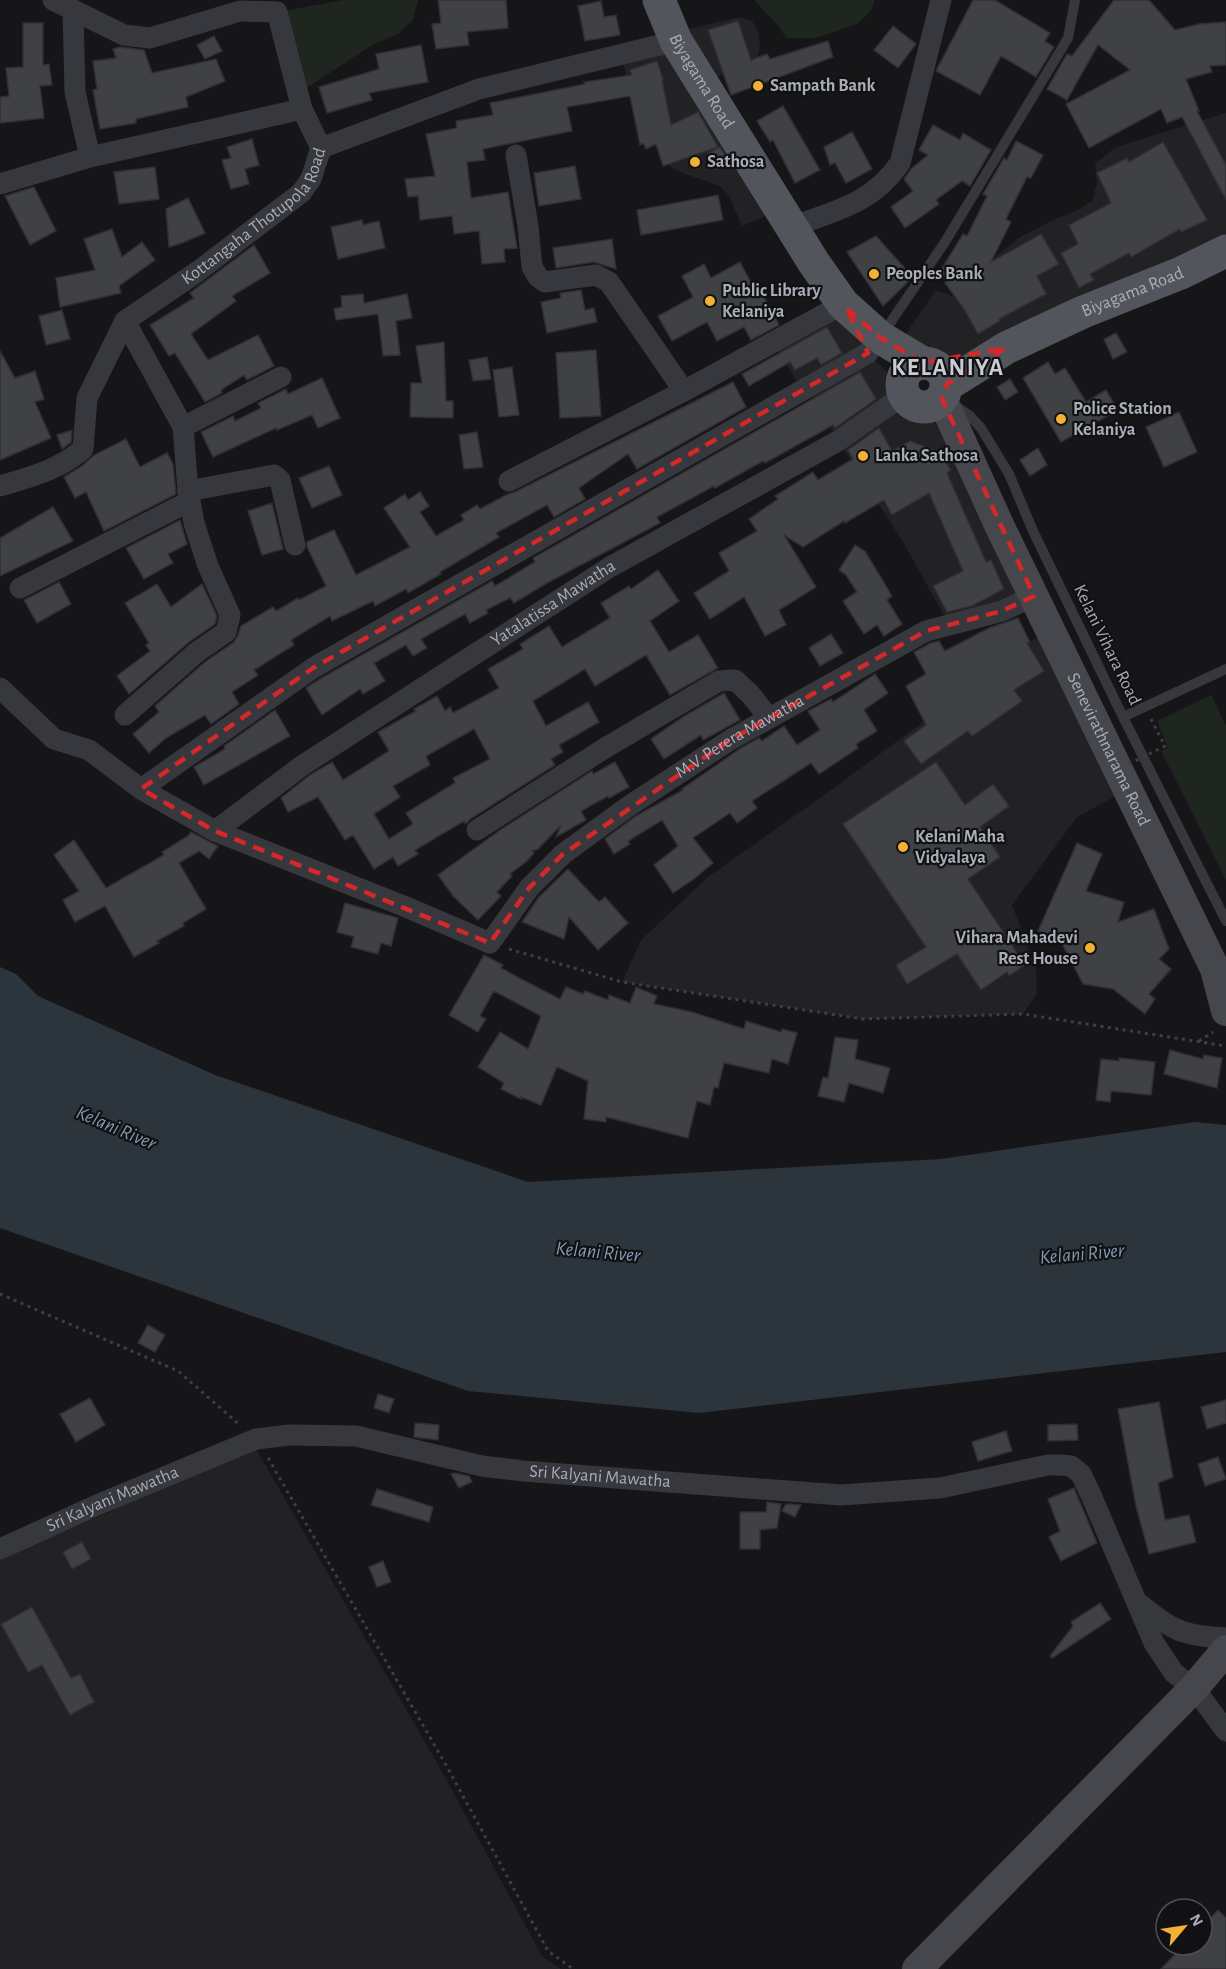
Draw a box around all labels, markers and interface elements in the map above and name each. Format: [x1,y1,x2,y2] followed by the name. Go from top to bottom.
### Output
[665,32,737,132] street label: Biyagama Road
[770,77,876,95] place label: Sampath Bank
[751,79,765,93] marker: Sampath Bank
[179,145,329,288] street label: Kottangaha Thotupola Road
[707,153,765,171] place label: Sathosa
[688,155,702,169] marker: Sathosa
[1079,264,1186,321] street label: Biyagama Road
[886,265,982,283] place label: Peoples Bank
[867,267,881,281] marker: Peoples Bank
[722,282,822,321] place label: Public Library Kelaniya
[703,294,717,308] marker: Public Library Kelaniya
[891,356,1005,380] district label: KELANIYA
[1073,400,1172,439] place label: Police Station Kelaniya
[1054,412,1068,426] marker: Police Station Kelaniya
[875,447,979,465] place label: Lanka Sathosa
[856,449,870,463] marker: Lanka Sathosa
[488,557,618,650] street label: Yatalatissa Mawatha
[1070,582,1144,708] street label: Kelani Vihara Road
[1063,670,1153,829] street label: Senevirathnarama Road
[672,692,807,782] street label: M.V. Perera Mawatha
[915,828,1005,867] place label: Kelani Maha Vidyalaya
[896,840,910,854] marker: Kelani Maha Vidyalaya
[955,929,1078,968] place label: Vihara Mahadevi Rest House
[1083,941,1097,955] marker: Vihara Mahadevi Rest House
[73,1102,159,1154] water label: Kelani River
[555,1238,642,1266] water label: Kelani River
[1039,1240,1126,1268] water label: Kelani River
[44,1463,181,1536] street label: Sri Kalyani Mawatha
[529,1463,671,1491] street label: Sri Kalyani Mawatha
[1154,1897,1214,1957] north arrow
[1187,1911,1206,1929] text: N

